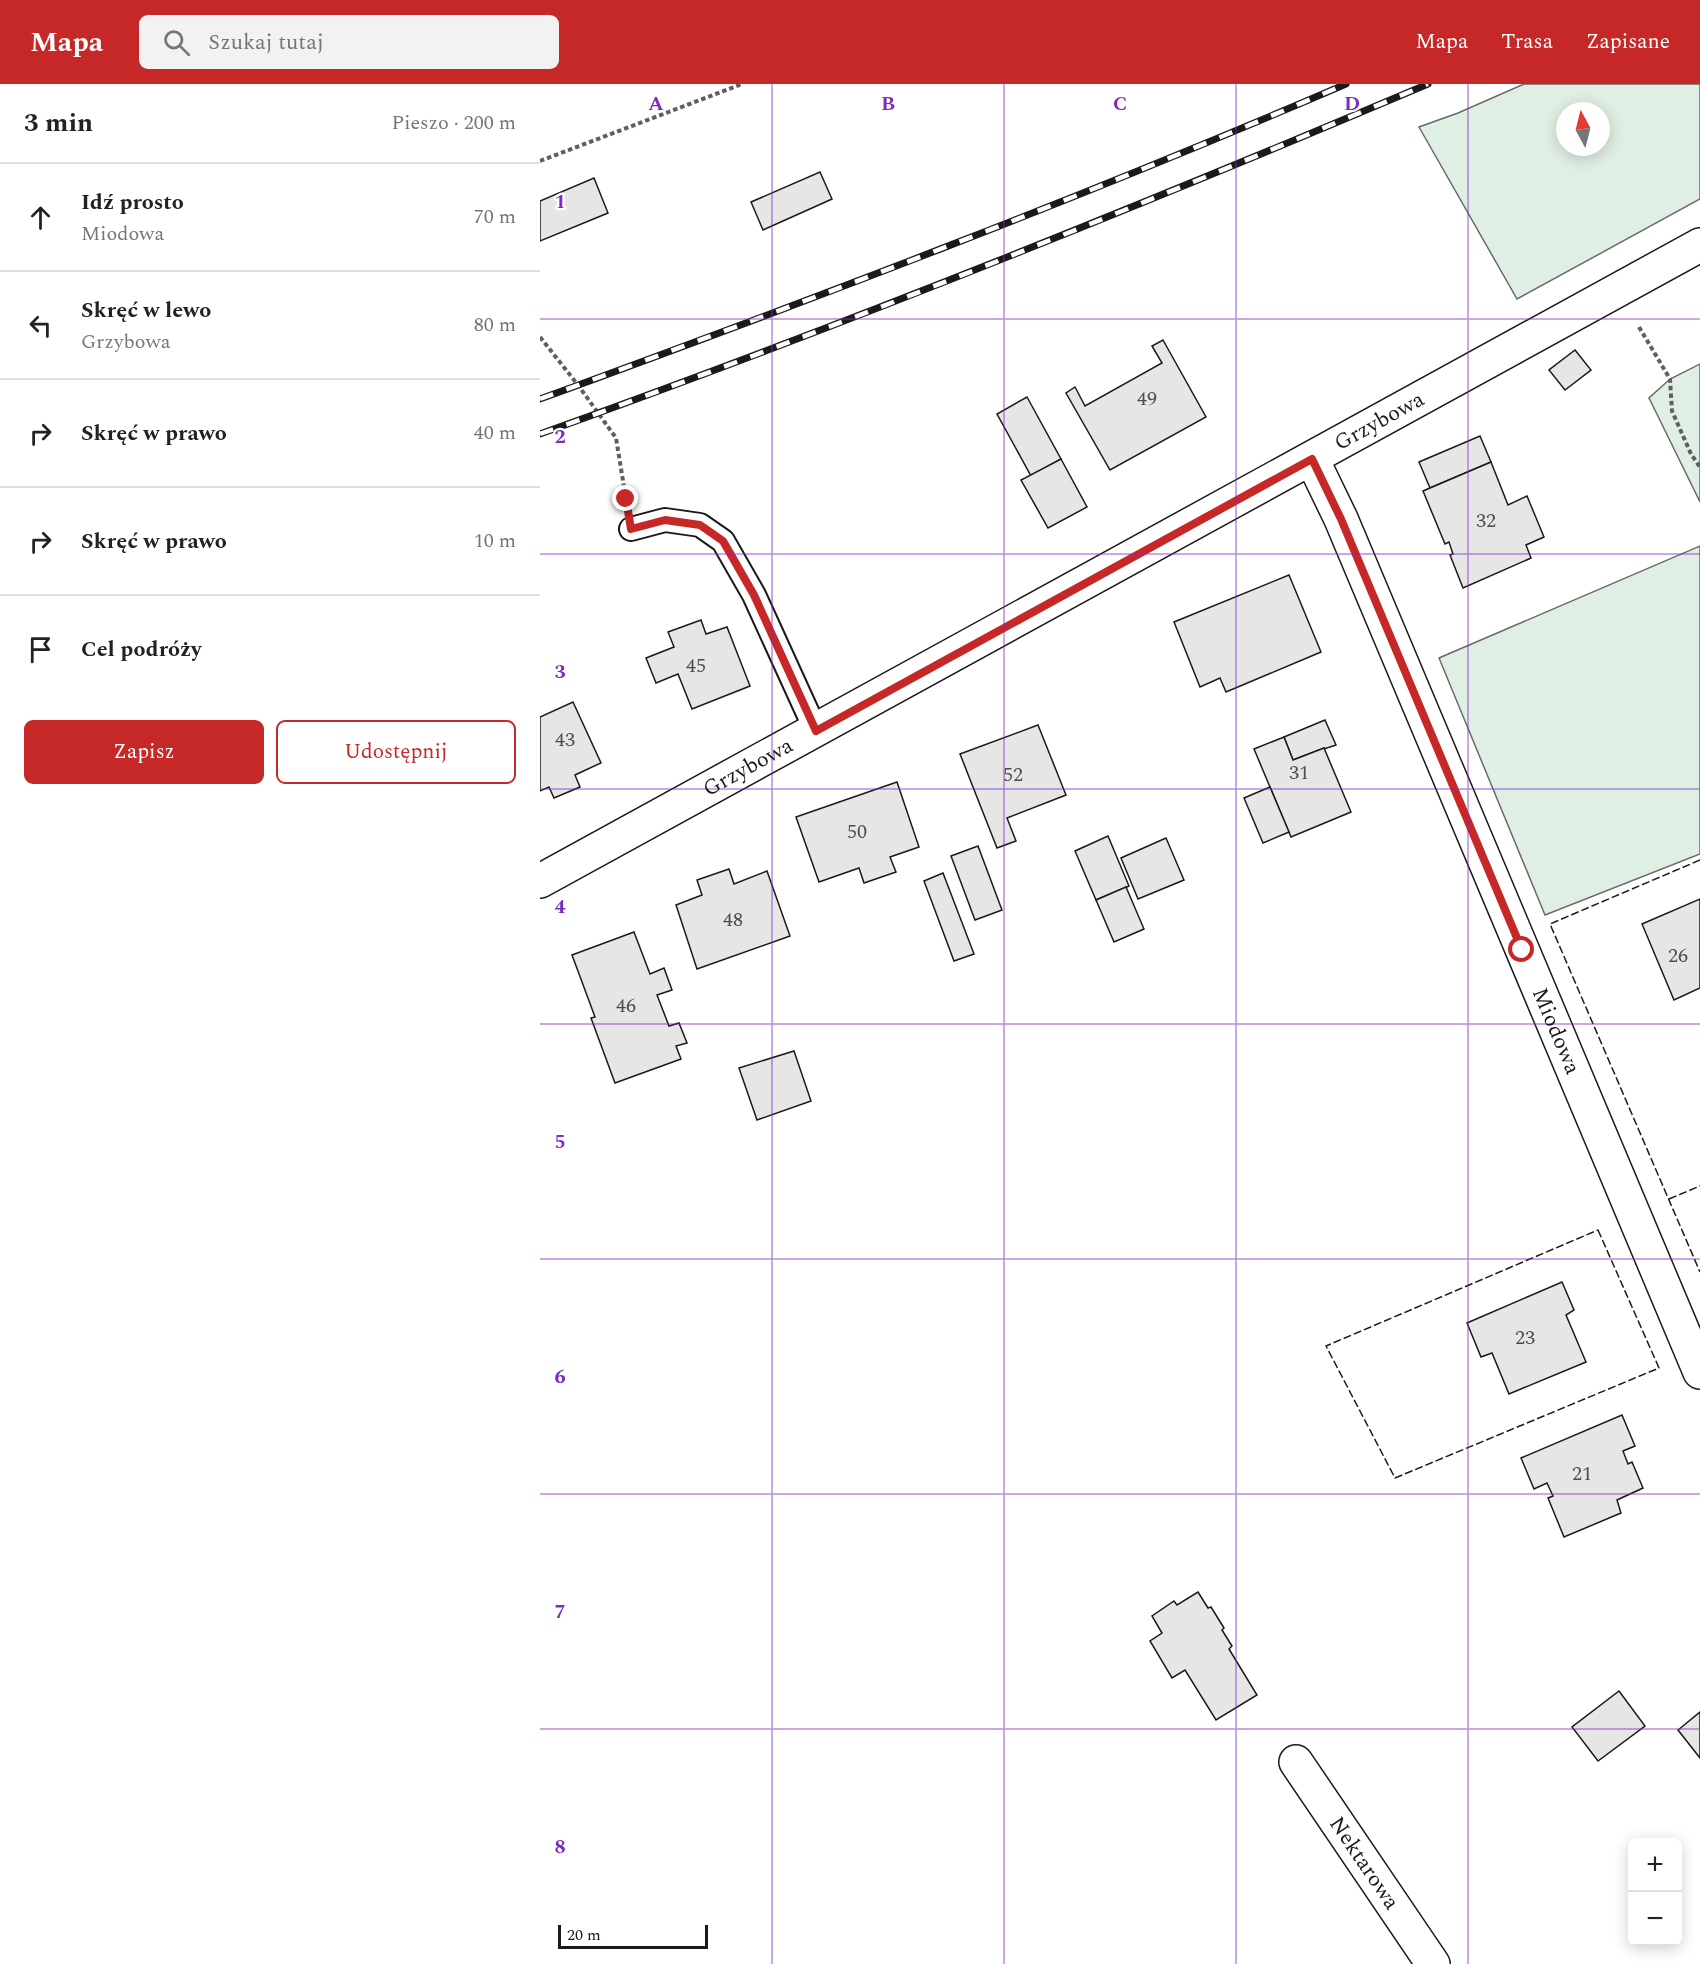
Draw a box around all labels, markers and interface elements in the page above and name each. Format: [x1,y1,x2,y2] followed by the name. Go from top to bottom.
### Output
[139,15,559,69] search box
[30,21,103,64] text: Mapa
[160,26,193,59] icon: search
[208,26,324,59] text: Szukaj tutaj
[1416,26,1468,58] text: Mapa
[1501,26,1553,58] text: Trasa
[1586,26,1670,58] text: Zapisane
[648,89,664,119] text: A
[881,89,895,119] text: B
[1113,89,1127,119] text: C
[1344,89,1360,119] text: D
[1556,102,1610,156] north arrow
[24,103,93,143] text: 3 min
[391,108,516,138] text: Pieszo · 200 m
[81,186,184,219] text: Idź prosto
[554,187,566,217] text: 1
[24,201,57,234] icon: ahead
[474,202,516,232] text: 70 m
[81,219,164,249] text: Miodowa
[81,294,211,327] text: Skręć w lewo
[24,309,57,342] icon: left
[474,310,516,340] text: 80 m
[81,327,170,357] text: Grzybowa
[1328,383,1430,459] street label: Grzybowa
[1137,384,1157,414] house number: 49
[24,417,57,450] icon: right
[81,417,227,450] text: Skręć w prawo
[474,418,516,448] text: 40 m
[554,422,566,452] text: 2
[612,485,638,511] route end
[1476,506,1496,536] house number: 32
[24,525,57,558] icon: right
[81,525,227,558] text: Skręć w prawo
[474,526,516,556] text: 10 m
[24,633,57,666] icon: arrive
[81,633,201,666] text: Cel podróży
[686,651,706,681] house number: 45
[554,657,566,687] text: 3
[24,720,264,784] button: Zapisz
[276,720,516,784] button: Udostępnij
[555,725,575,755] house number: 43
[697,729,799,805] street label: Grzybowa
[1289,758,1309,788] house number: 31
[1003,760,1023,790] house number: 52
[847,817,867,847] house number: 50
[554,892,566,922] text: 4
[723,905,743,935] house number: 48
[1508,936,1534,962] route start
[1668,941,1688,971] house number: 26
[1523,982,1589,1080] street label: Miodowa
[616,991,636,1021] house number: 46
[554,1127,566,1157] text: 5
[1515,1323,1535,1353] house number: 23
[554,1362,566,1392] text: 6
[1572,1459,1592,1489] house number: 21
[554,1597,566,1627] text: 7
[1321,1810,1408,1917] street label: Nektarowa
[554,1832,566,1862] text: 8
[1628,1838,1682,1946] map controls
[1628,1838,1682,1892] button: +
[1628,1892,1682,1946] button: −
[558,1922,708,1950] scale bar
[567,1923,601,1947] text: 20 m

